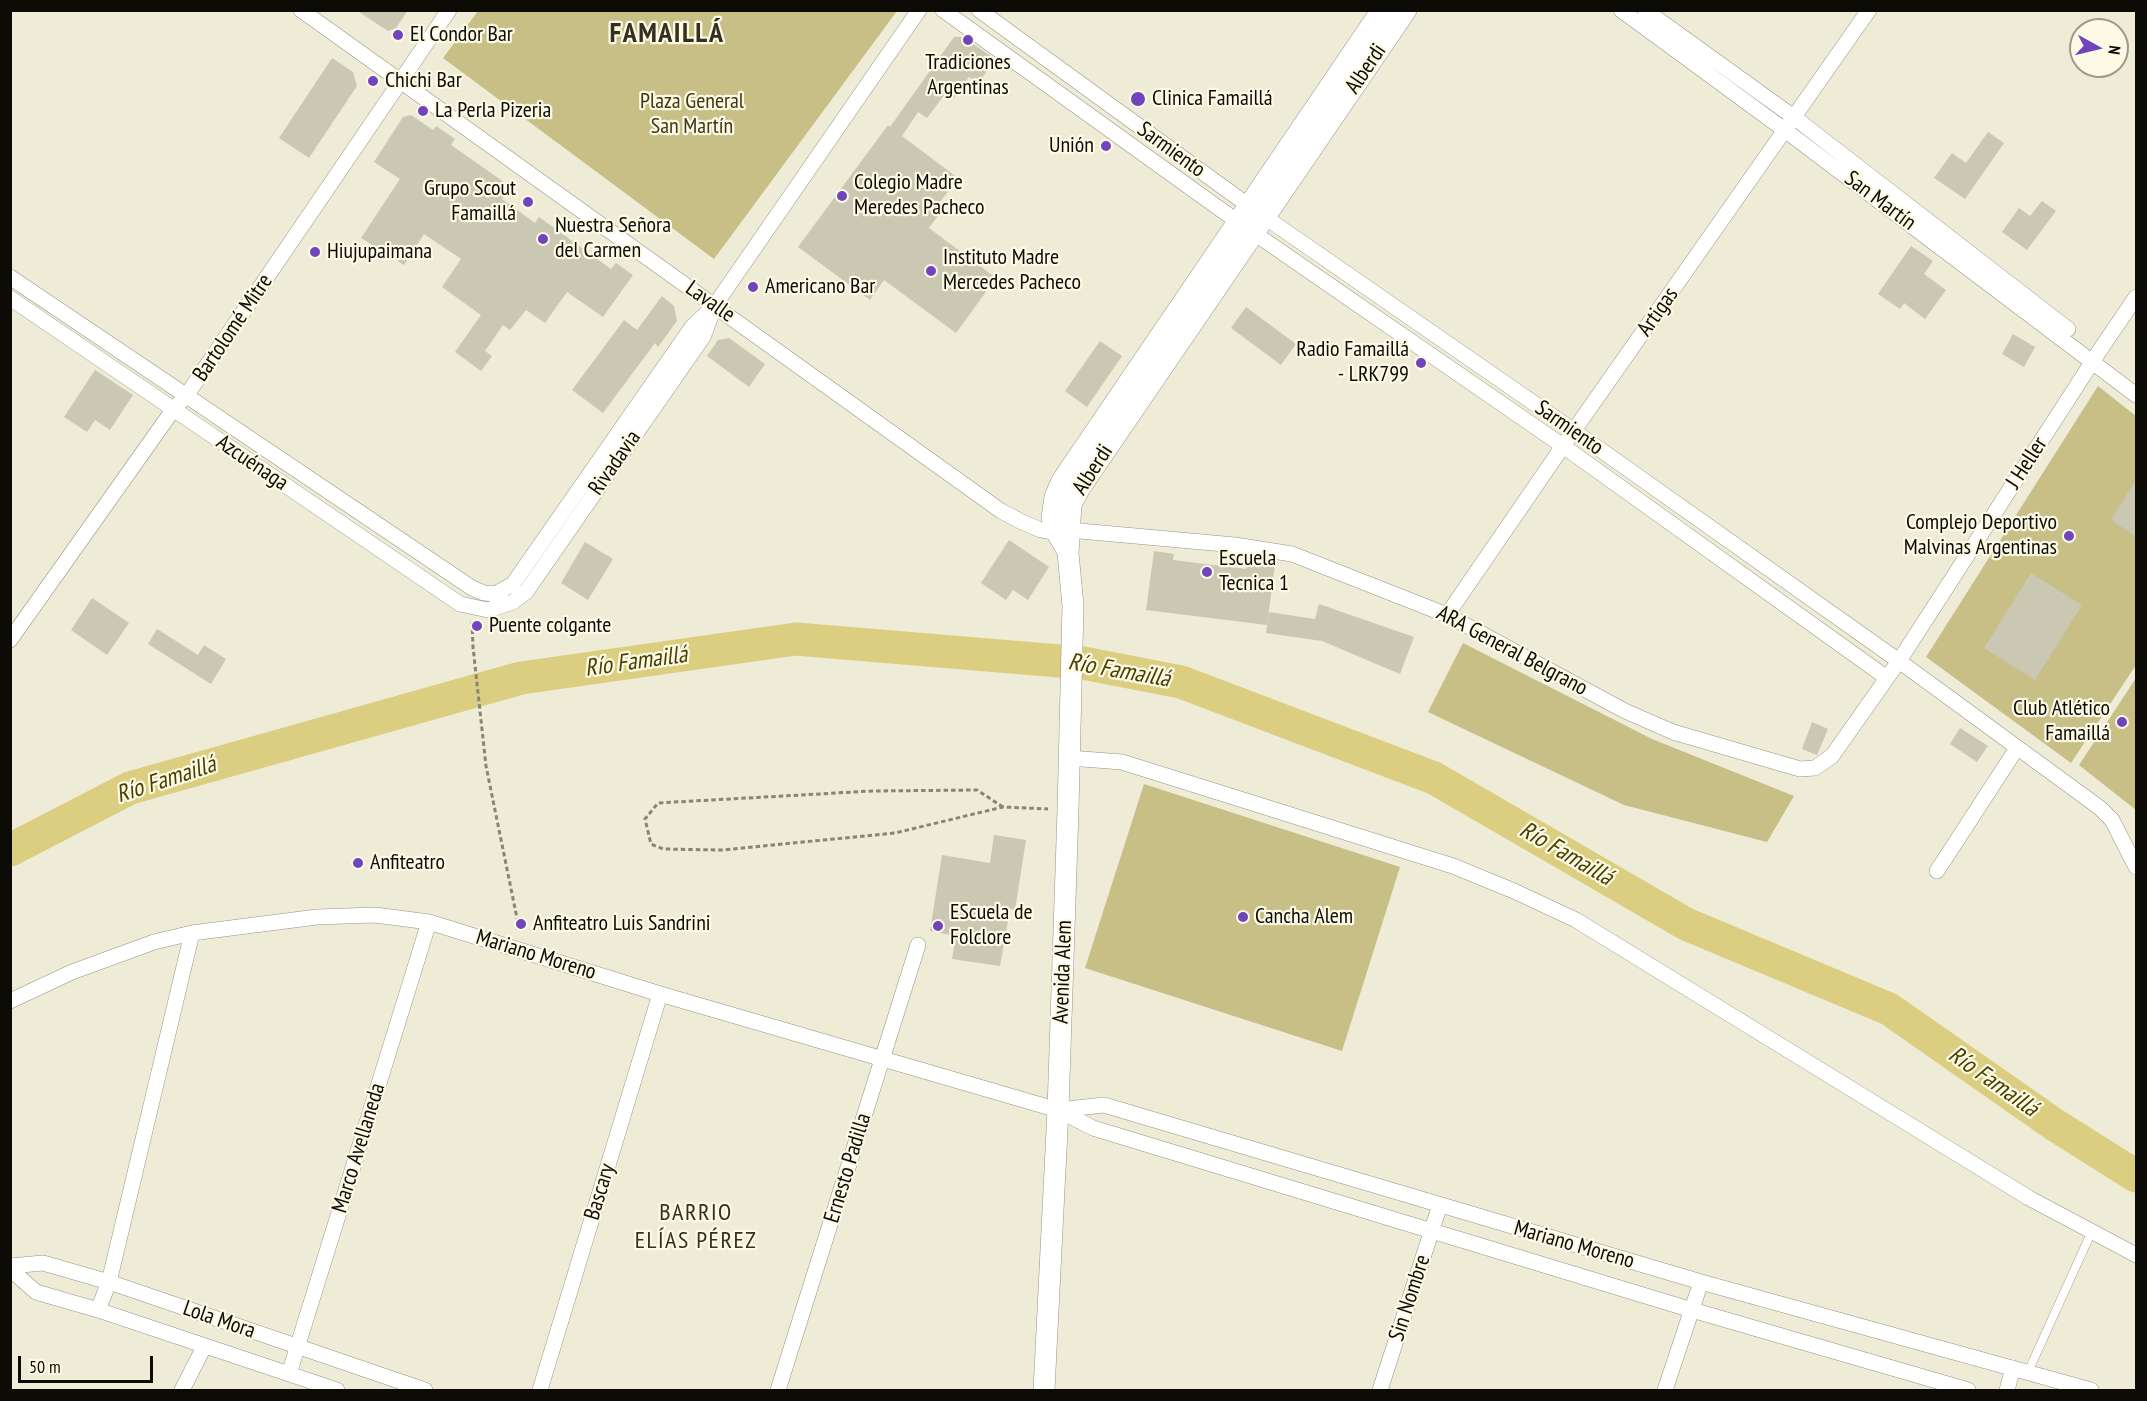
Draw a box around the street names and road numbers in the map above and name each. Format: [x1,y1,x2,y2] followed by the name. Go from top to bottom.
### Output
[1340,39,1392,99] street label: Alberdi
[1132,117,1210,183] street label: Sarmiento
[1839,166,1921,236] street label: San Martín
[187,269,279,387] street label: Bartolomé Mitre
[680,276,740,328] street label: Lavalle
[1632,283,1684,341] street label: Artigas
[1530,395,1608,461] street label: Sarmiento
[583,425,647,501] street label: Rivadavia
[211,429,293,497] street label: Azcuénaga
[2001,432,2053,494] street label: J Heller
[1067,440,1119,500] street label: Alberdi
[1432,600,1592,702] street label: ARA General Belgrano
[1048,920,1078,1024] street label: Avenida Alem
[473,924,599,986] street label: Mariano Moreno
[327,1080,391,1216] street label: Marco Avellaneda
[819,1110,877,1226] street label: Ernesto Padilla
[579,1161,621,1223] street label: Bascary
[1511,1215,1637,1275] street label: Mariano Moreno
[1384,1252,1436,1344] street label: Sin Nombre
[179,1295,259,1345] street label: Lola Mora

